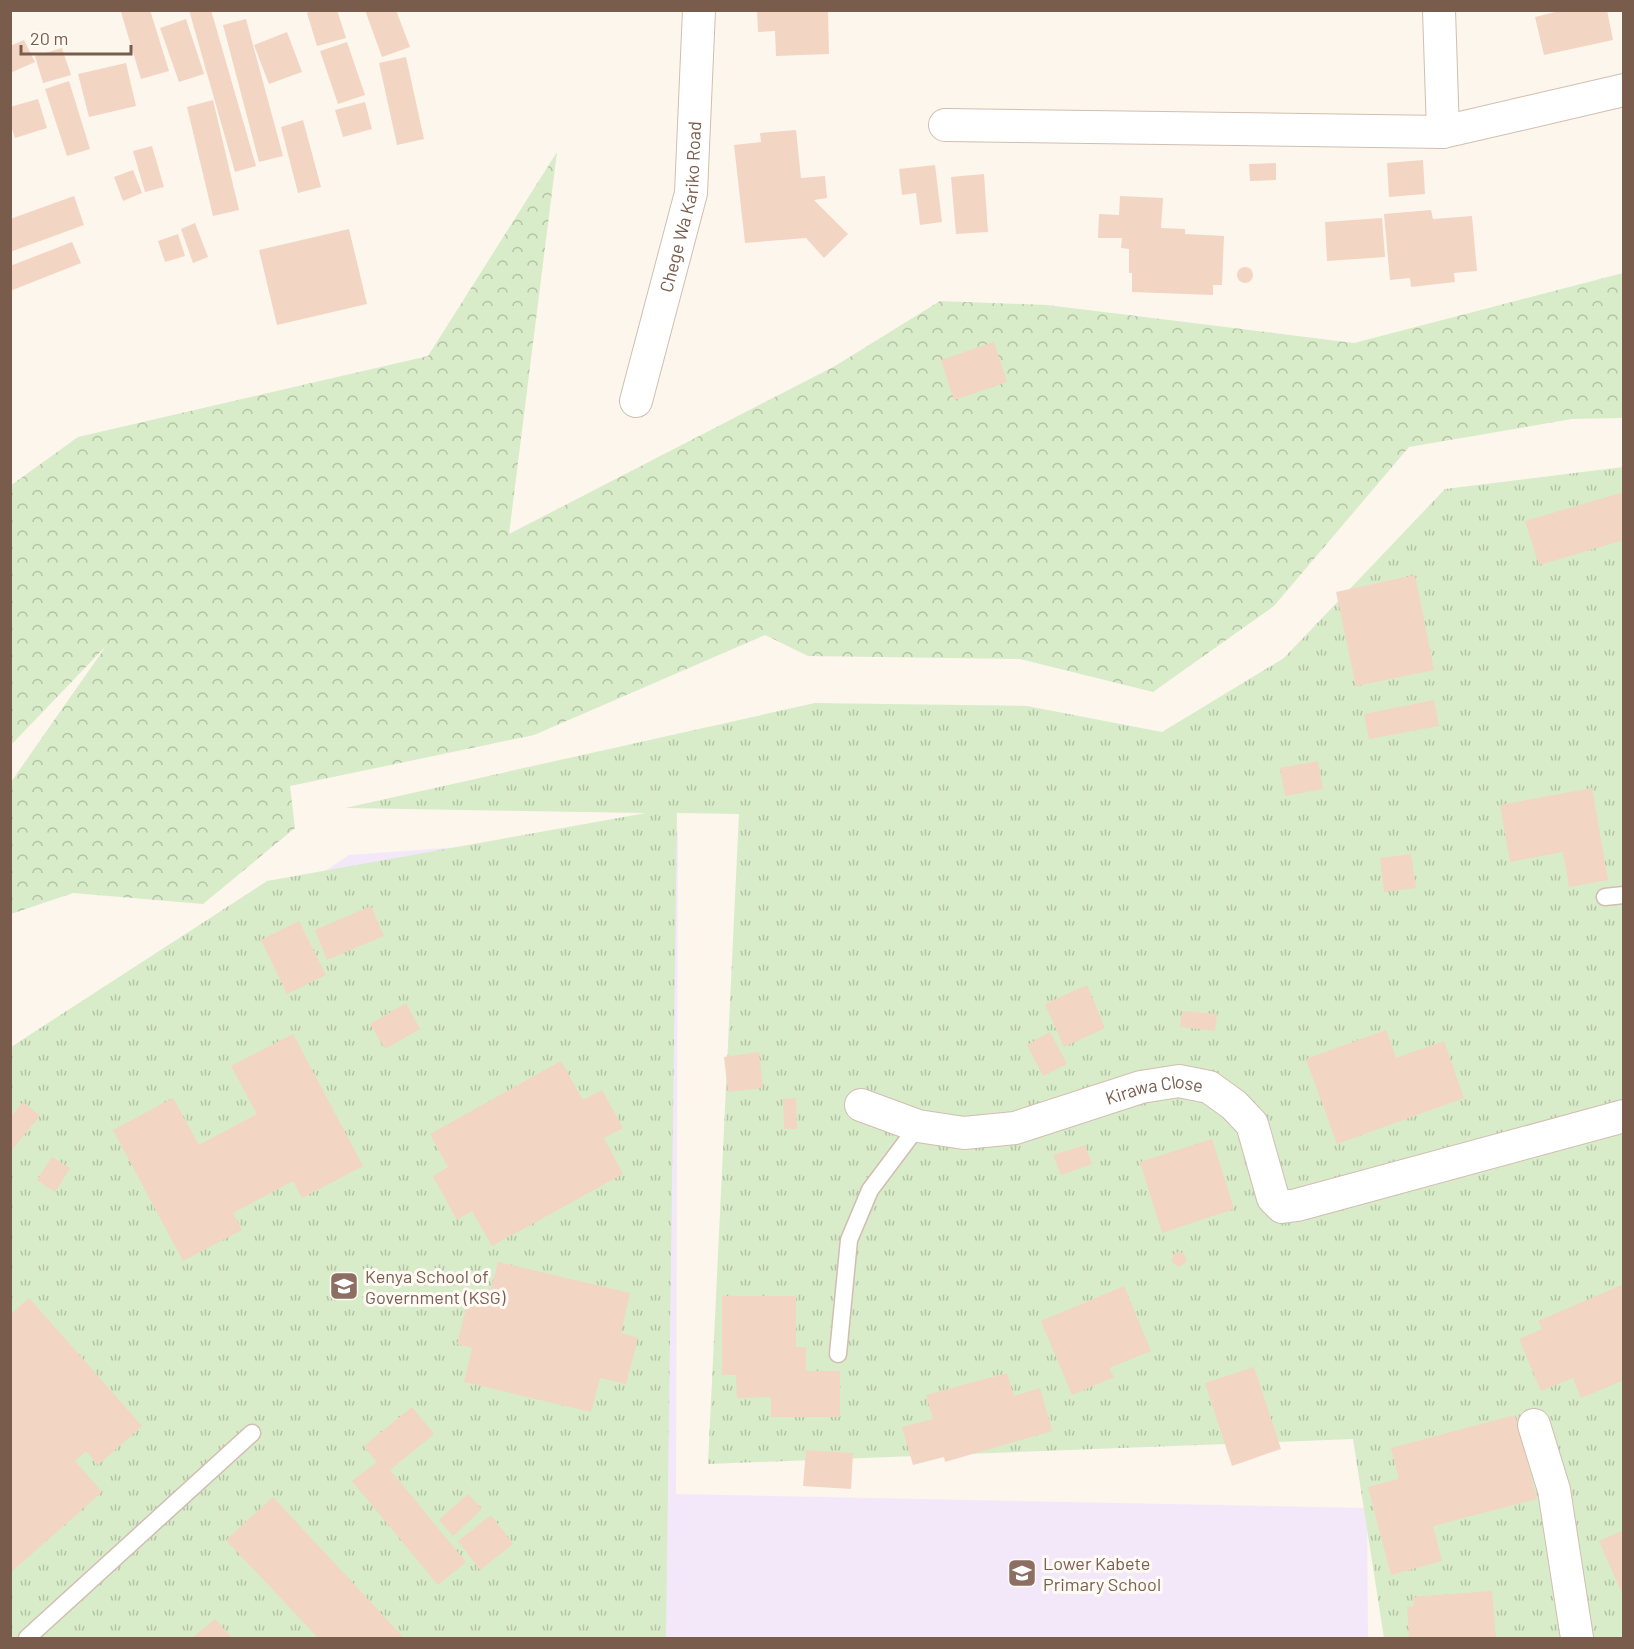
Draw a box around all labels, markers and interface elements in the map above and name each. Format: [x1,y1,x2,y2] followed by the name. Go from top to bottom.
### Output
[21,18,130,56] scale bar
[30,27,68,49] text: 20 m
[654,121,705,295] street label: Chege Wa Kariko Road
[1102,1070,1205,1109] street label: Kirawa Close
[365,1265,506,1308] place label: Kenya School of Government (KSG)
[328,1270,360,1302] school or university icon: Kenya School of Government (KSG)
[1043,1552,1161,1595] place label: Lower Kabete Primary School
[1006,1557,1038,1589] school or university icon: Lower Kabete Primary School

